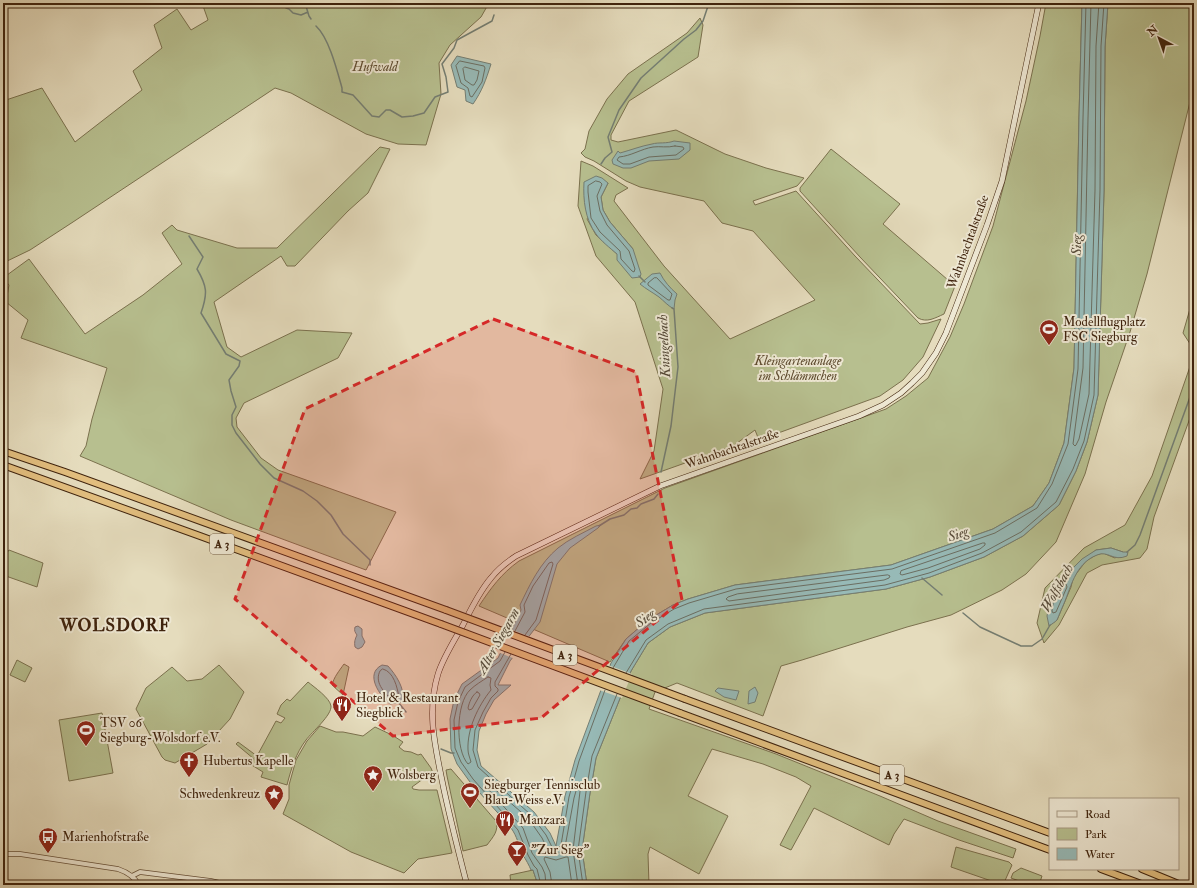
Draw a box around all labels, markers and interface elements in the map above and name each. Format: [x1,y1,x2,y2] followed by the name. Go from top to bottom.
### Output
[1139,18,1179,58] north arrow
[1144,22,1162,40] text: N
[351,59,399,75] park label: Hufwald
[943,192,993,292] street label: Wahnbachtalstraße
[1068,234,1085,257] water label: Sieg
[654,314,674,379] water label: Kningelbach
[1063,314,1146,345] place label: Modellflugplatz FSC Siegburg
[1038,318,1060,346] sports icon: Modellflugplatz FSC Siegburg
[754,353,842,384] park label: Kleingartenanlage im Schlämmchen
[682,425,782,473] street label: Wahnbachtalstraße
[944,522,972,546] water label: Sieg
[210,534,234,554] road number: A 3
[1037,561,1077,615] water label: Wolfsbach
[631,604,659,632] water label: Sieg
[472,605,523,679] water label: Alter Siegarm
[59,615,170,636] district label: WOLSDORF
[553,645,577,665] road number: A 3
[356,690,458,721] place label: Hotel & Restaurant Siegblick
[331,694,353,722] restaurant icon: Hotel & Restaurant Siegblick
[100,715,221,746] place label: TSV 06 Siegburg-Wolsdorf e.V.
[75,719,97,747] sports icon: TSV 06 Siegburg-Wolsdorf e.V.
[178,750,200,778] church icon: Hubertus Kapelle
[203,753,294,770] place label: Hubertus Kapelle
[362,764,384,792] place icon: Wolsberg
[880,765,904,785] road number: A 3
[386,767,437,783] place label: Wolsberg
[484,777,600,808] place label: Siegburger Tennisclub Blau-Weiss e.V.
[459,781,481,809] sports icon: Siegburger Tennisclub Blau-Weiss e.V.
[263,783,285,811] place icon: Schwedenkreuz
[179,786,261,802] place label: Schwedenkreuz
[1049,798,1179,870] legend
[1085,807,1110,822] text: Road
[494,809,516,837] restaurant icon: Manzara
[519,812,566,828] place label: Manzara
[37,826,59,854] bus stop icon: Marienhofstraße
[1085,827,1107,842] text: Park
[62,829,149,845] place label: Marienhofstraße
[506,839,528,867] bar icon: "Zur Sieg"
[531,842,589,858] place label: "Zur Sieg"
[1084,847,1115,862] text: Water

